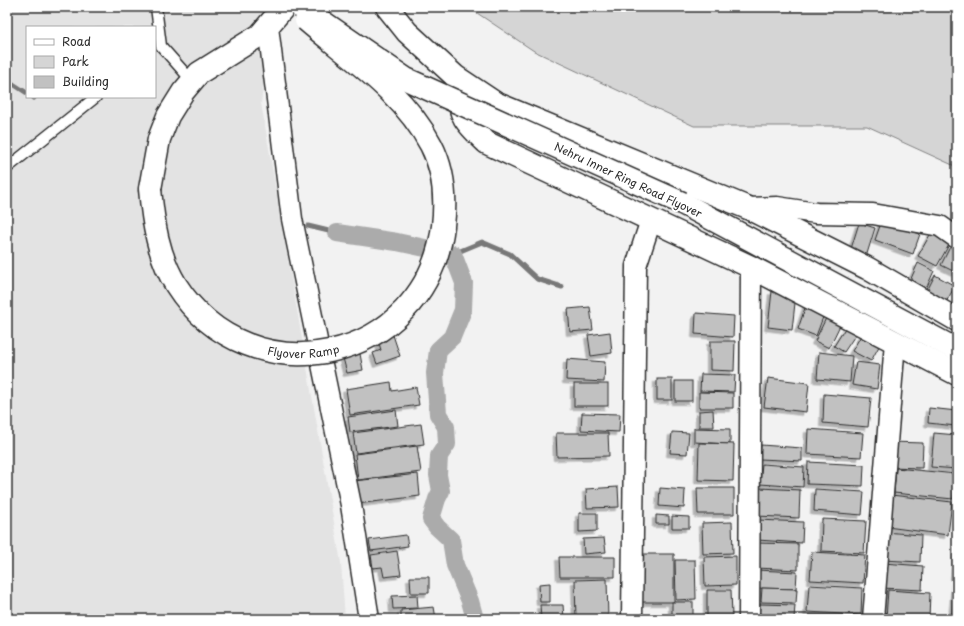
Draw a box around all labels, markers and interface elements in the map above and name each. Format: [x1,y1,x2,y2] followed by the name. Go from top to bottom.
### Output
[26,26,156,98] legend
[62,32,91,50] text: Road
[62,52,89,70] text: Park
[62,72,109,90] text: Building
[551,138,705,221] street label: Nehru Inner Ring Road Flyover
[266,340,341,362] street label: Flyover Ramp

